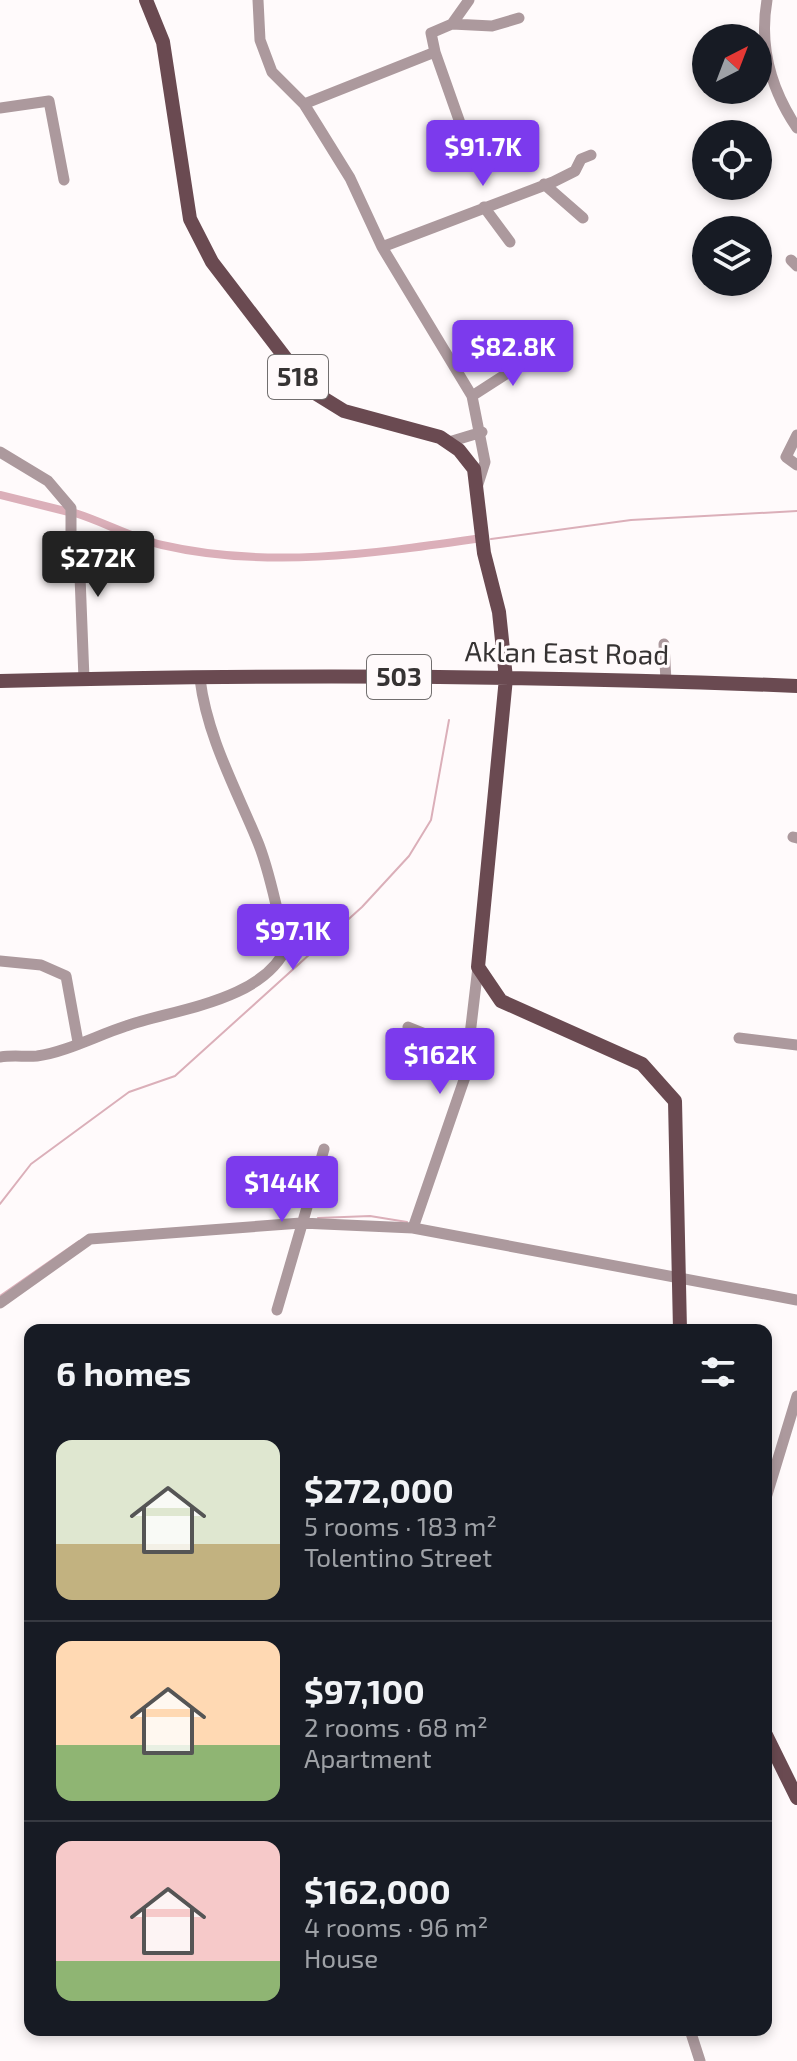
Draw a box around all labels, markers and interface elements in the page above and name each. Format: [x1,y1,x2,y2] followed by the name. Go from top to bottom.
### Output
[692,24,772,104] north arrow
[692,24,772,296] map controls
[418,120,548,188] pin: $91.7K
[692,120,772,200] button: locate
[444,130,522,161] text: $91.7K
[692,216,772,296] button: layers
[448,320,578,388] pin: $82.8K
[470,330,556,361] text: $82.8K
[268,355,328,399] road number: 518
[42,531,154,599] pin: $272K
[60,541,136,572] text: $272K
[464,633,670,671] street label: Aklan East Road
[367,655,431,699] road number: 503
[228,904,358,972] pin: $97.1K
[255,914,331,945] text: $97.1K
[384,1028,496,1096] pin: $162K
[403,1038,477,1069] text: $162K
[226,1156,338,1224] pin: $144K
[244,1166,320,1197] text: $144K
[696,1350,740,1394] icon: filters
[56,1352,191,1393] text: 6 homes
[304,1469,454,1510] text: $272,000
[120,1472,216,1568] icon: home
[304,1510,497,1541] text: 5 rooms · 183 m²
[304,1541,492,1572] text: Tolentino Street
[304,1670,425,1711] text: $97,100
[120,1673,216,1769] icon: home
[304,1711,488,1742] text: 2 rooms · 68 m²
[304,1742,432,1773] text: Apartment
[304,1870,451,1911] text: $162,000
[120,1873,216,1969] icon: home
[304,1911,488,1942] text: 4 rooms · 96 m²
[304,1942,378,1973] text: House

